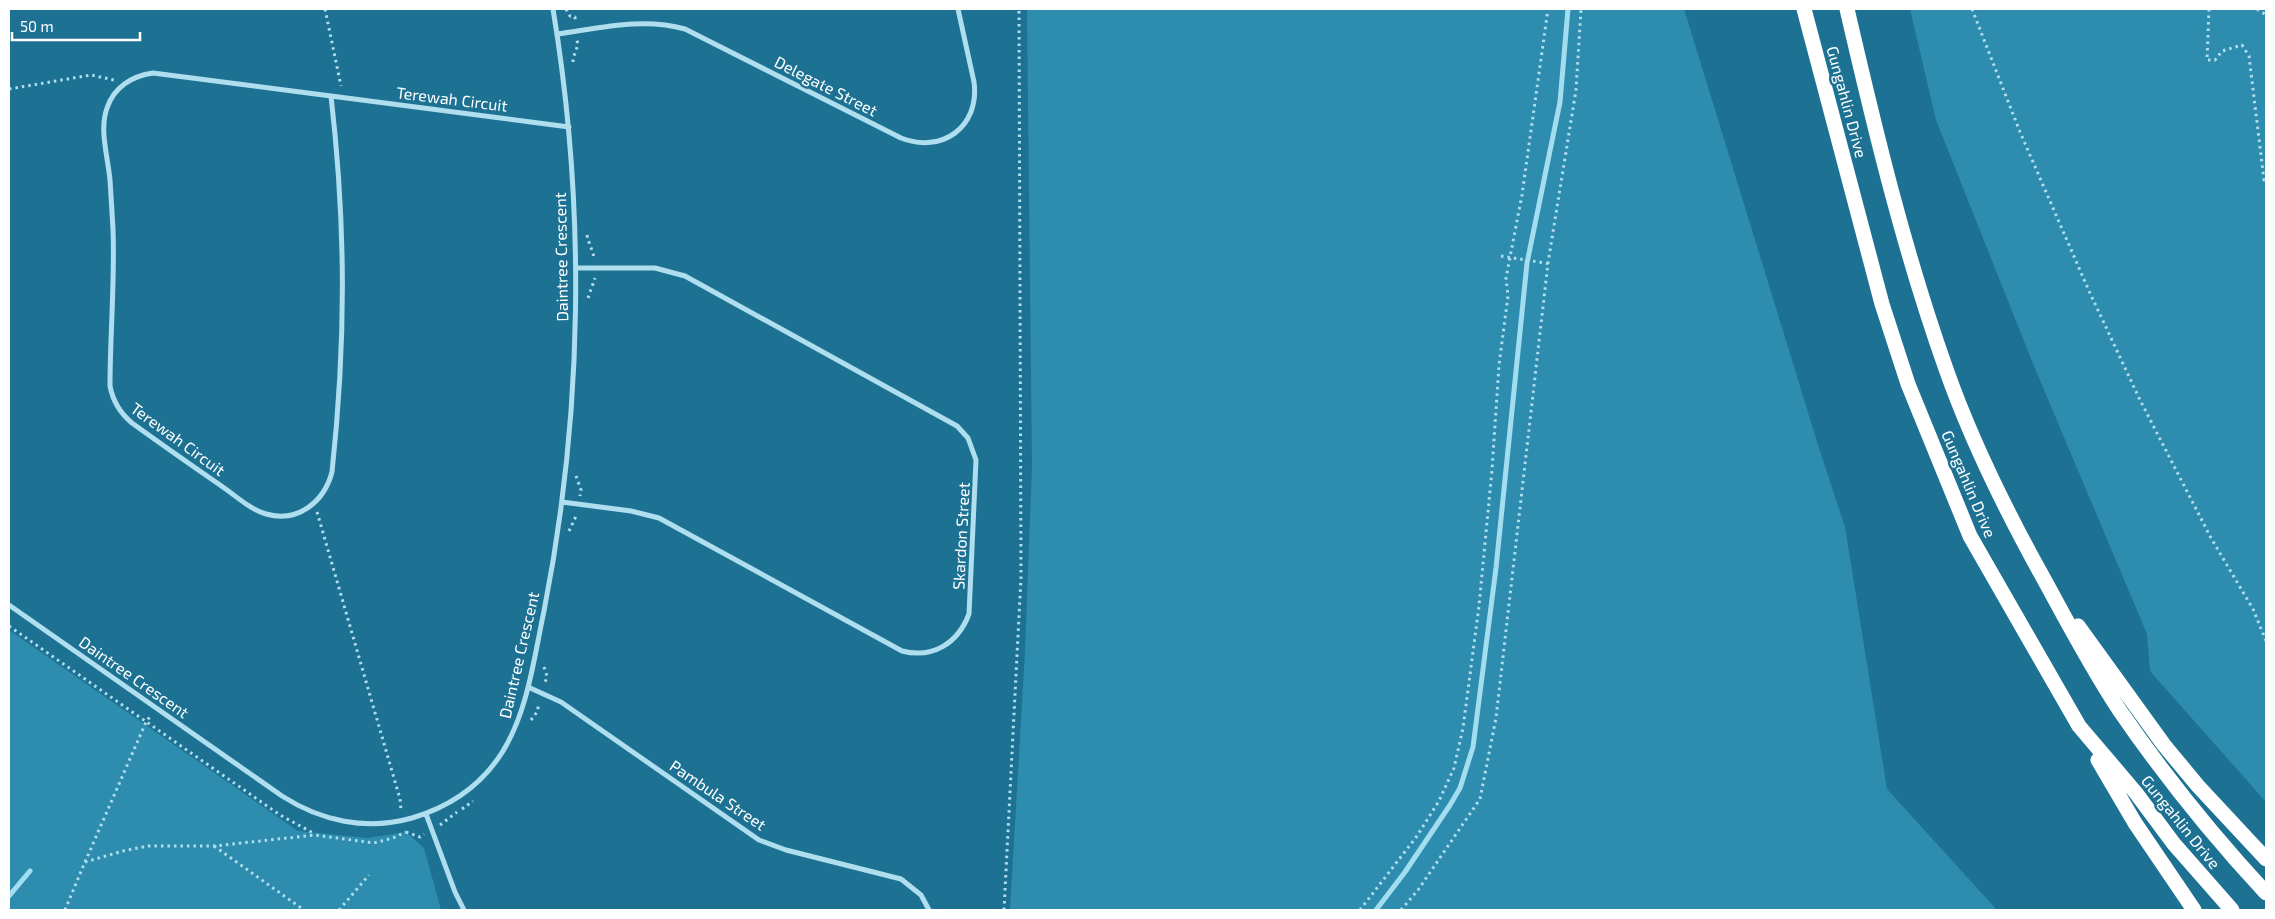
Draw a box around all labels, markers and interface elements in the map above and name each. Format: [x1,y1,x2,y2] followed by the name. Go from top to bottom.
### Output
[12,10,140,42] scale bar
[20,17,54,35] text: 50 m
[1823,44,1872,160] street label: Gungahlin Drive
[772,51,881,120] street label: Delegate Street
[395,82,509,115] street label: Terewah Circuit
[550,192,571,322] street label: Daintree Crescent
[127,398,229,479] street label: Terewah Circuit
[1938,427,2001,540] street label: Gungahlin Drive
[948,482,973,590] street label: Skardon Street
[495,590,542,720] street label: Daintree Crescent
[76,632,193,722] street label: Daintree Crescent
[667,755,770,834] street label: Pambula Street
[2138,771,2225,872] street label: Gungahlin Drive

